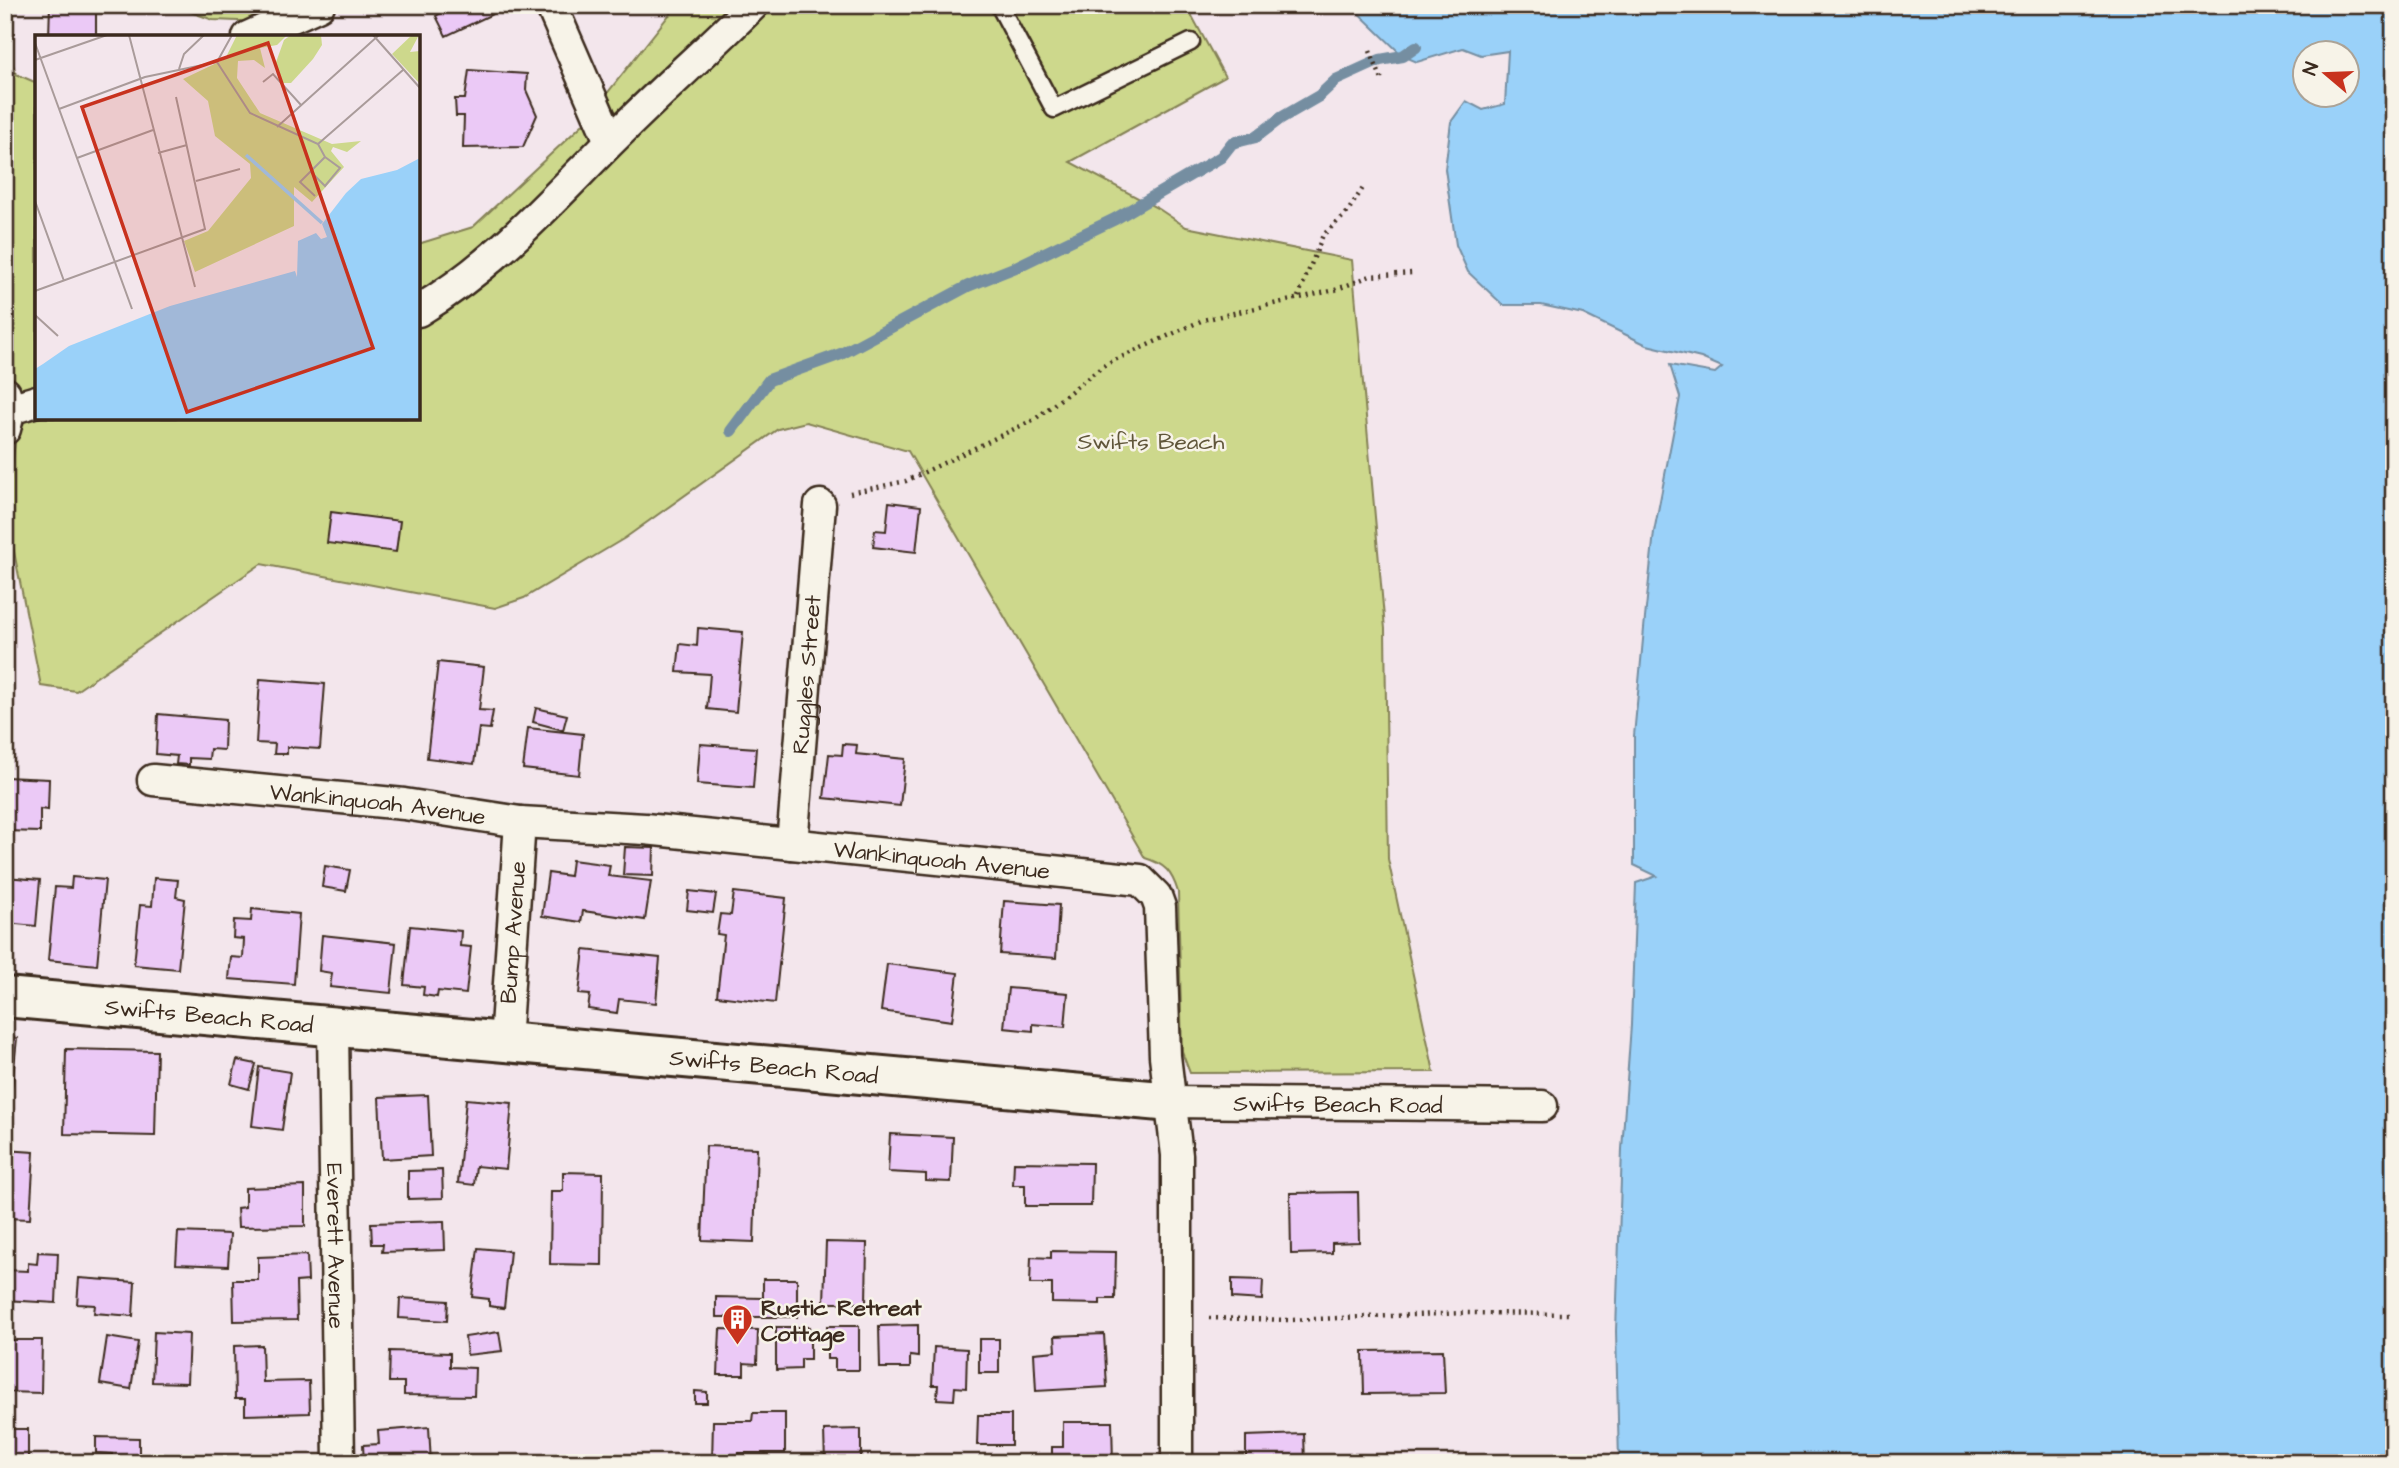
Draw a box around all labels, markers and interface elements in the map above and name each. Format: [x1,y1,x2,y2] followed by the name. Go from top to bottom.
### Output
[35,35,420,420] inset map
[2290,38,2360,108] north arrow
[2297,59,2326,79] text: N
[1077,426,1225,458] park label: Swifts Beach
[784,593,830,756] street label: Ruggles Street
[268,776,488,833] street label: Wankinquoah Avenue
[832,834,1051,888] street label: Wankinquoah Avenue
[493,860,534,1005] street label: Bump Avenue
[104,991,315,1042] street label: Swifts Beach Road
[668,1042,880,1093] street label: Swifts Beach Road
[1233,1088,1443,1122] street label: Swifts Beach Road
[318,1163,352,1329] street label: Everett Avenue
[761,1292,922,1351] place label: Rustic Retreat Cottage
[721,1303,755,1347] building icon: Rustic Retreat Cottage

